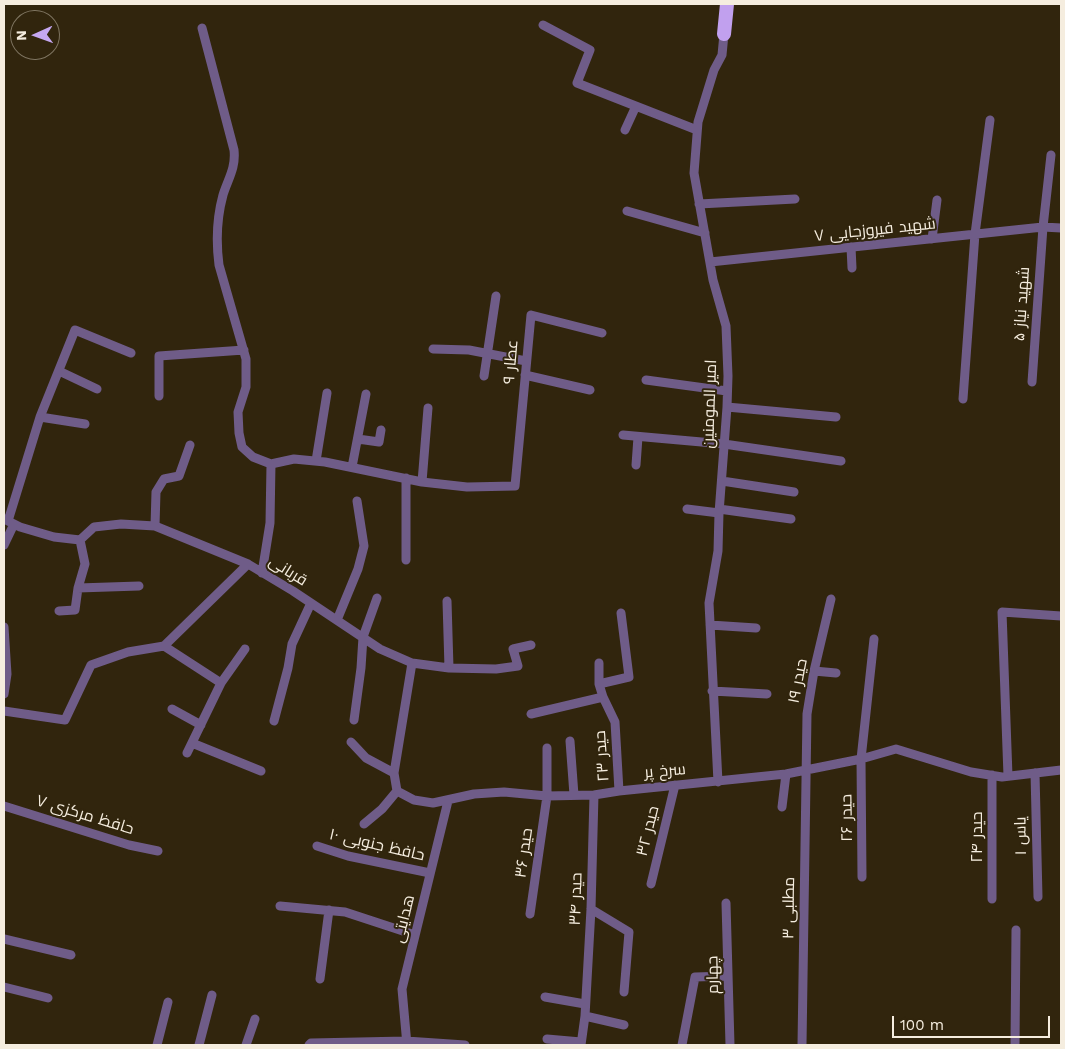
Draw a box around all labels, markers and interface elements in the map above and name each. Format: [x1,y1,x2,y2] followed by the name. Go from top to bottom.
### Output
[10,10,60,60] north arrow
[13,30,29,41] text: N
[813,214,937,246] street label: شهید فیروزجایی ۷
[1010,266,1034,342] street label: شهید نیاز ۵
[500,339,522,385] street label: عطار ۹
[699,359,721,449] street label: امیر المومنین
[265,552,311,590] street label: قربانی
[784,657,812,705] street label: حیدر ۱۹
[591,730,613,782] street label: حیدر ۲۳
[643,760,687,782] street label: سرخ پر
[34,791,136,839] street label: حافظ مرکزی ۷
[837,794,857,842] street label: حیدر ۲۶
[633,804,663,858] street label: حیدر ۳۲
[967,812,987,862] street label: حیدر ۲۴
[1011,816,1031,856] street label: یاس ۱
[328,825,426,865] street label: حافظ جنوبی ۱۰
[511,827,537,879] street label: حیدر ۳۶
[565,872,587,926] street label: حیدر ۳۴
[779,877,799,939] street label: مطلبی ۳
[389,893,419,945] street label: هدایتی
[703,956,723,994] street label: چهارم
[895,1006,1052,1038] scale bar
[900,1016,944,1034] text: 100 m

